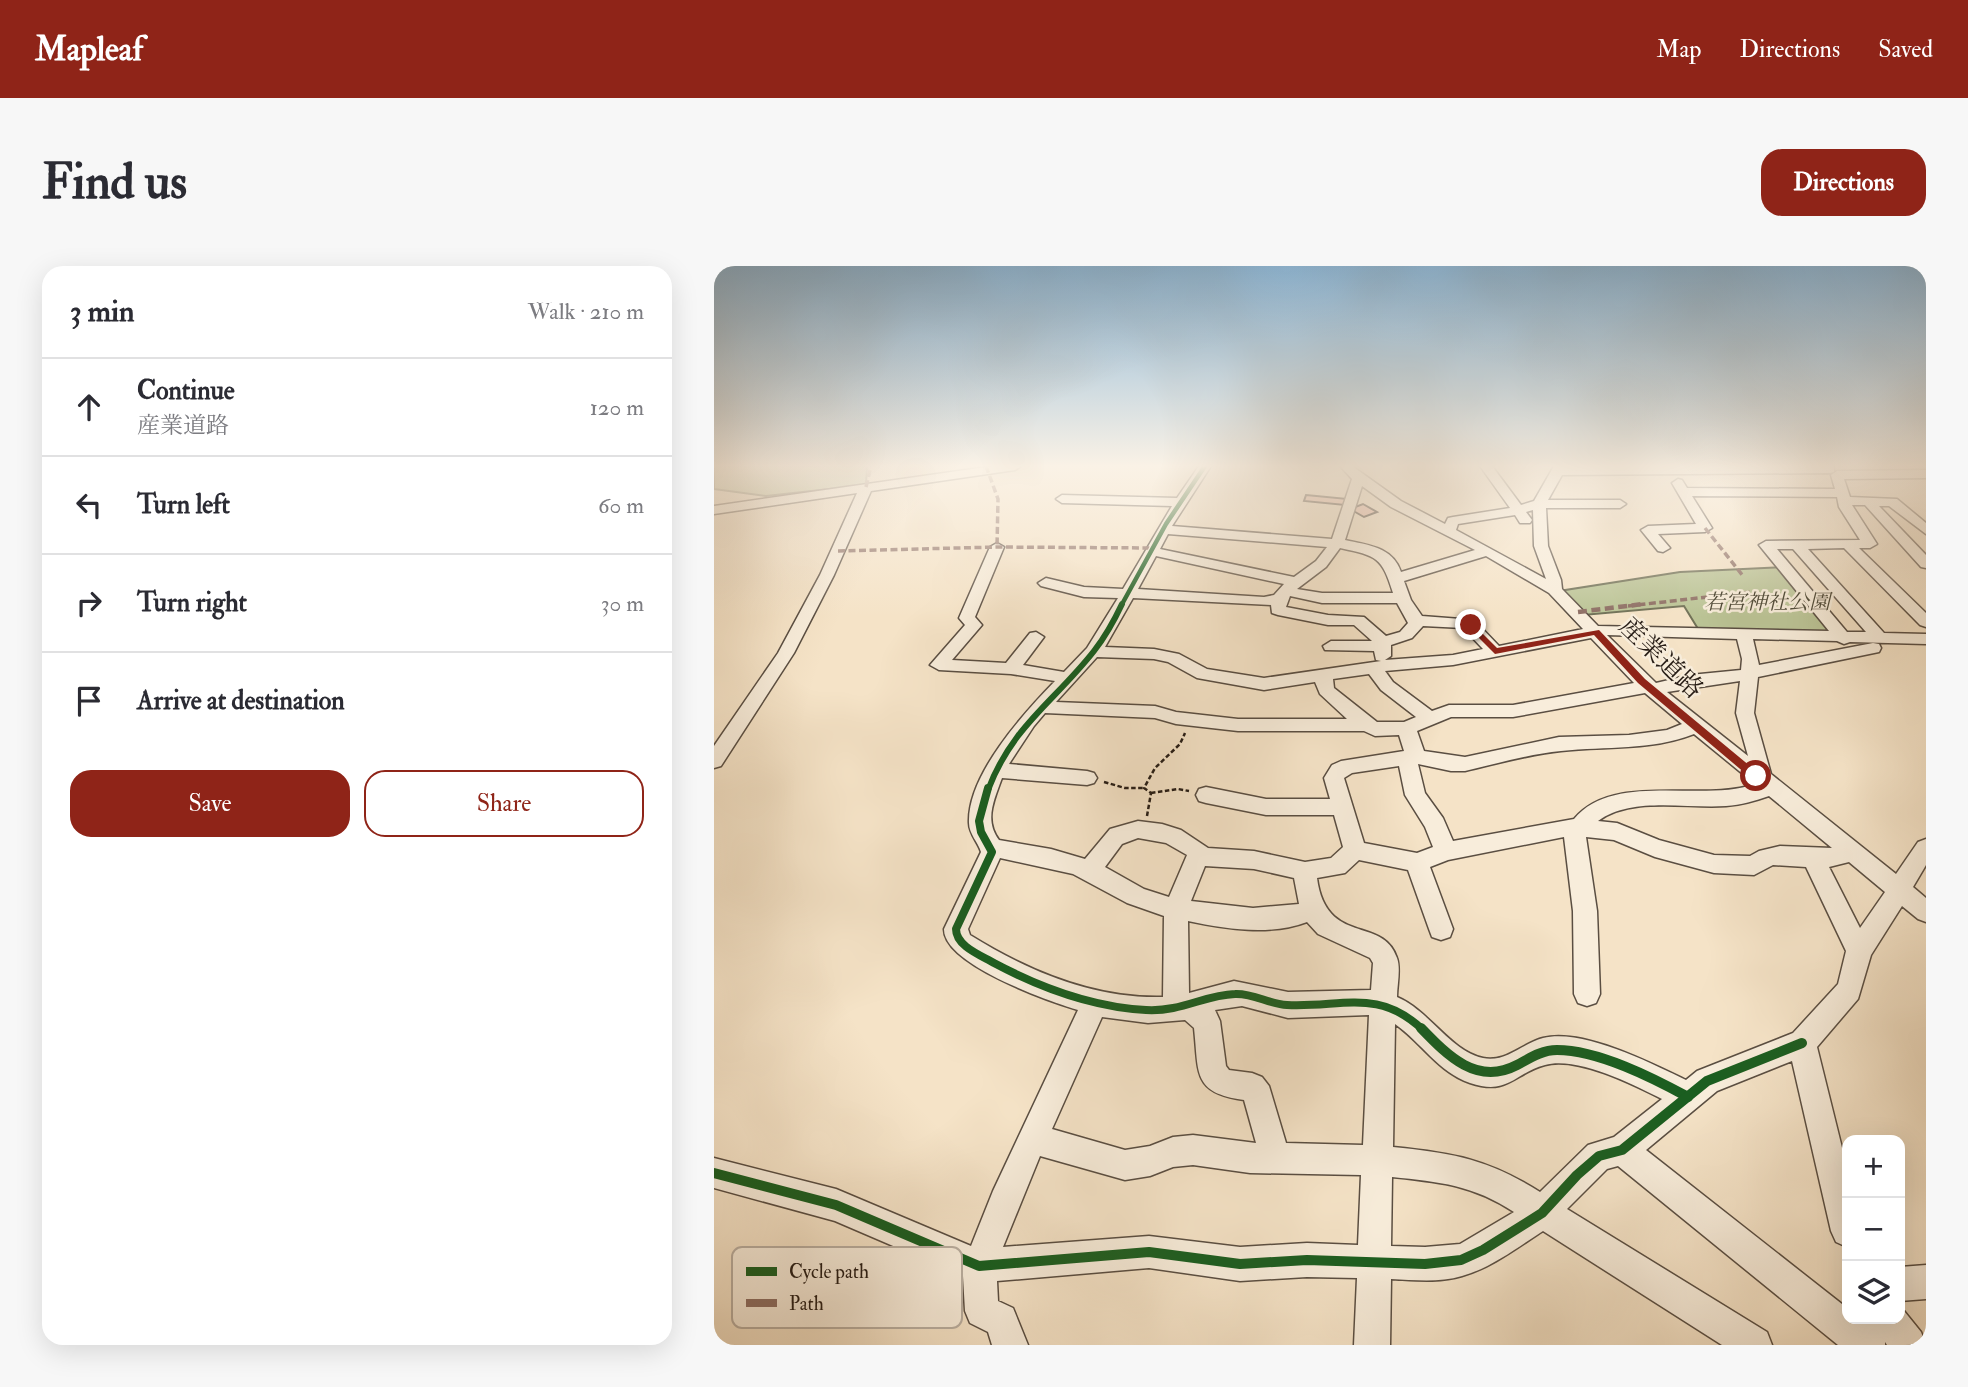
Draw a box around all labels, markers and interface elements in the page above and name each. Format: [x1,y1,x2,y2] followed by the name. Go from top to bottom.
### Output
[35,29,143,70] text: Mapleaf
[1656,34,1701,65] text: Map
[1739,34,1840,65] text: Directions
[1878,34,1933,65] text: Saved
[1761,149,1926,216] button: Directions
[42,152,187,213] text: Find us
[70,293,135,330] text: 3 min
[528,297,644,326] text: Walk · 210 m
[137,375,235,407] text: Continue
[70,388,108,426] icon: ahead
[590,393,644,422] text: 120 m
[137,411,229,440] text: 産業道路
[70,486,108,524] icon: left
[137,489,230,521] text: Turn left
[598,491,644,520] text: 60 m
[70,584,108,622] icon: right
[137,587,247,619] text: Turn right
[601,589,644,618] text: 30 m
[1704,589,1833,616] park label: 若宮神社公園
[1455,609,1486,640] route end
[1612,610,1710,706] street label: 産業道路
[70,682,108,720] icon: arrive
[137,685,345,717] text: Arrive at destination
[1740,760,1771,791] route start
[70,770,350,837] button: Save
[364,770,644,837] button: Share
[1842,1135,1905,1324] map controls
[1842,1135,1905,1198] button: +
[1842,1198,1905,1261] button: −
[732,1247,962,1328] legend
[789,1260,869,1285] text: Cycle path
[1842,1261,1905,1324] button: layers
[789,1292,824,1316] text: Path

